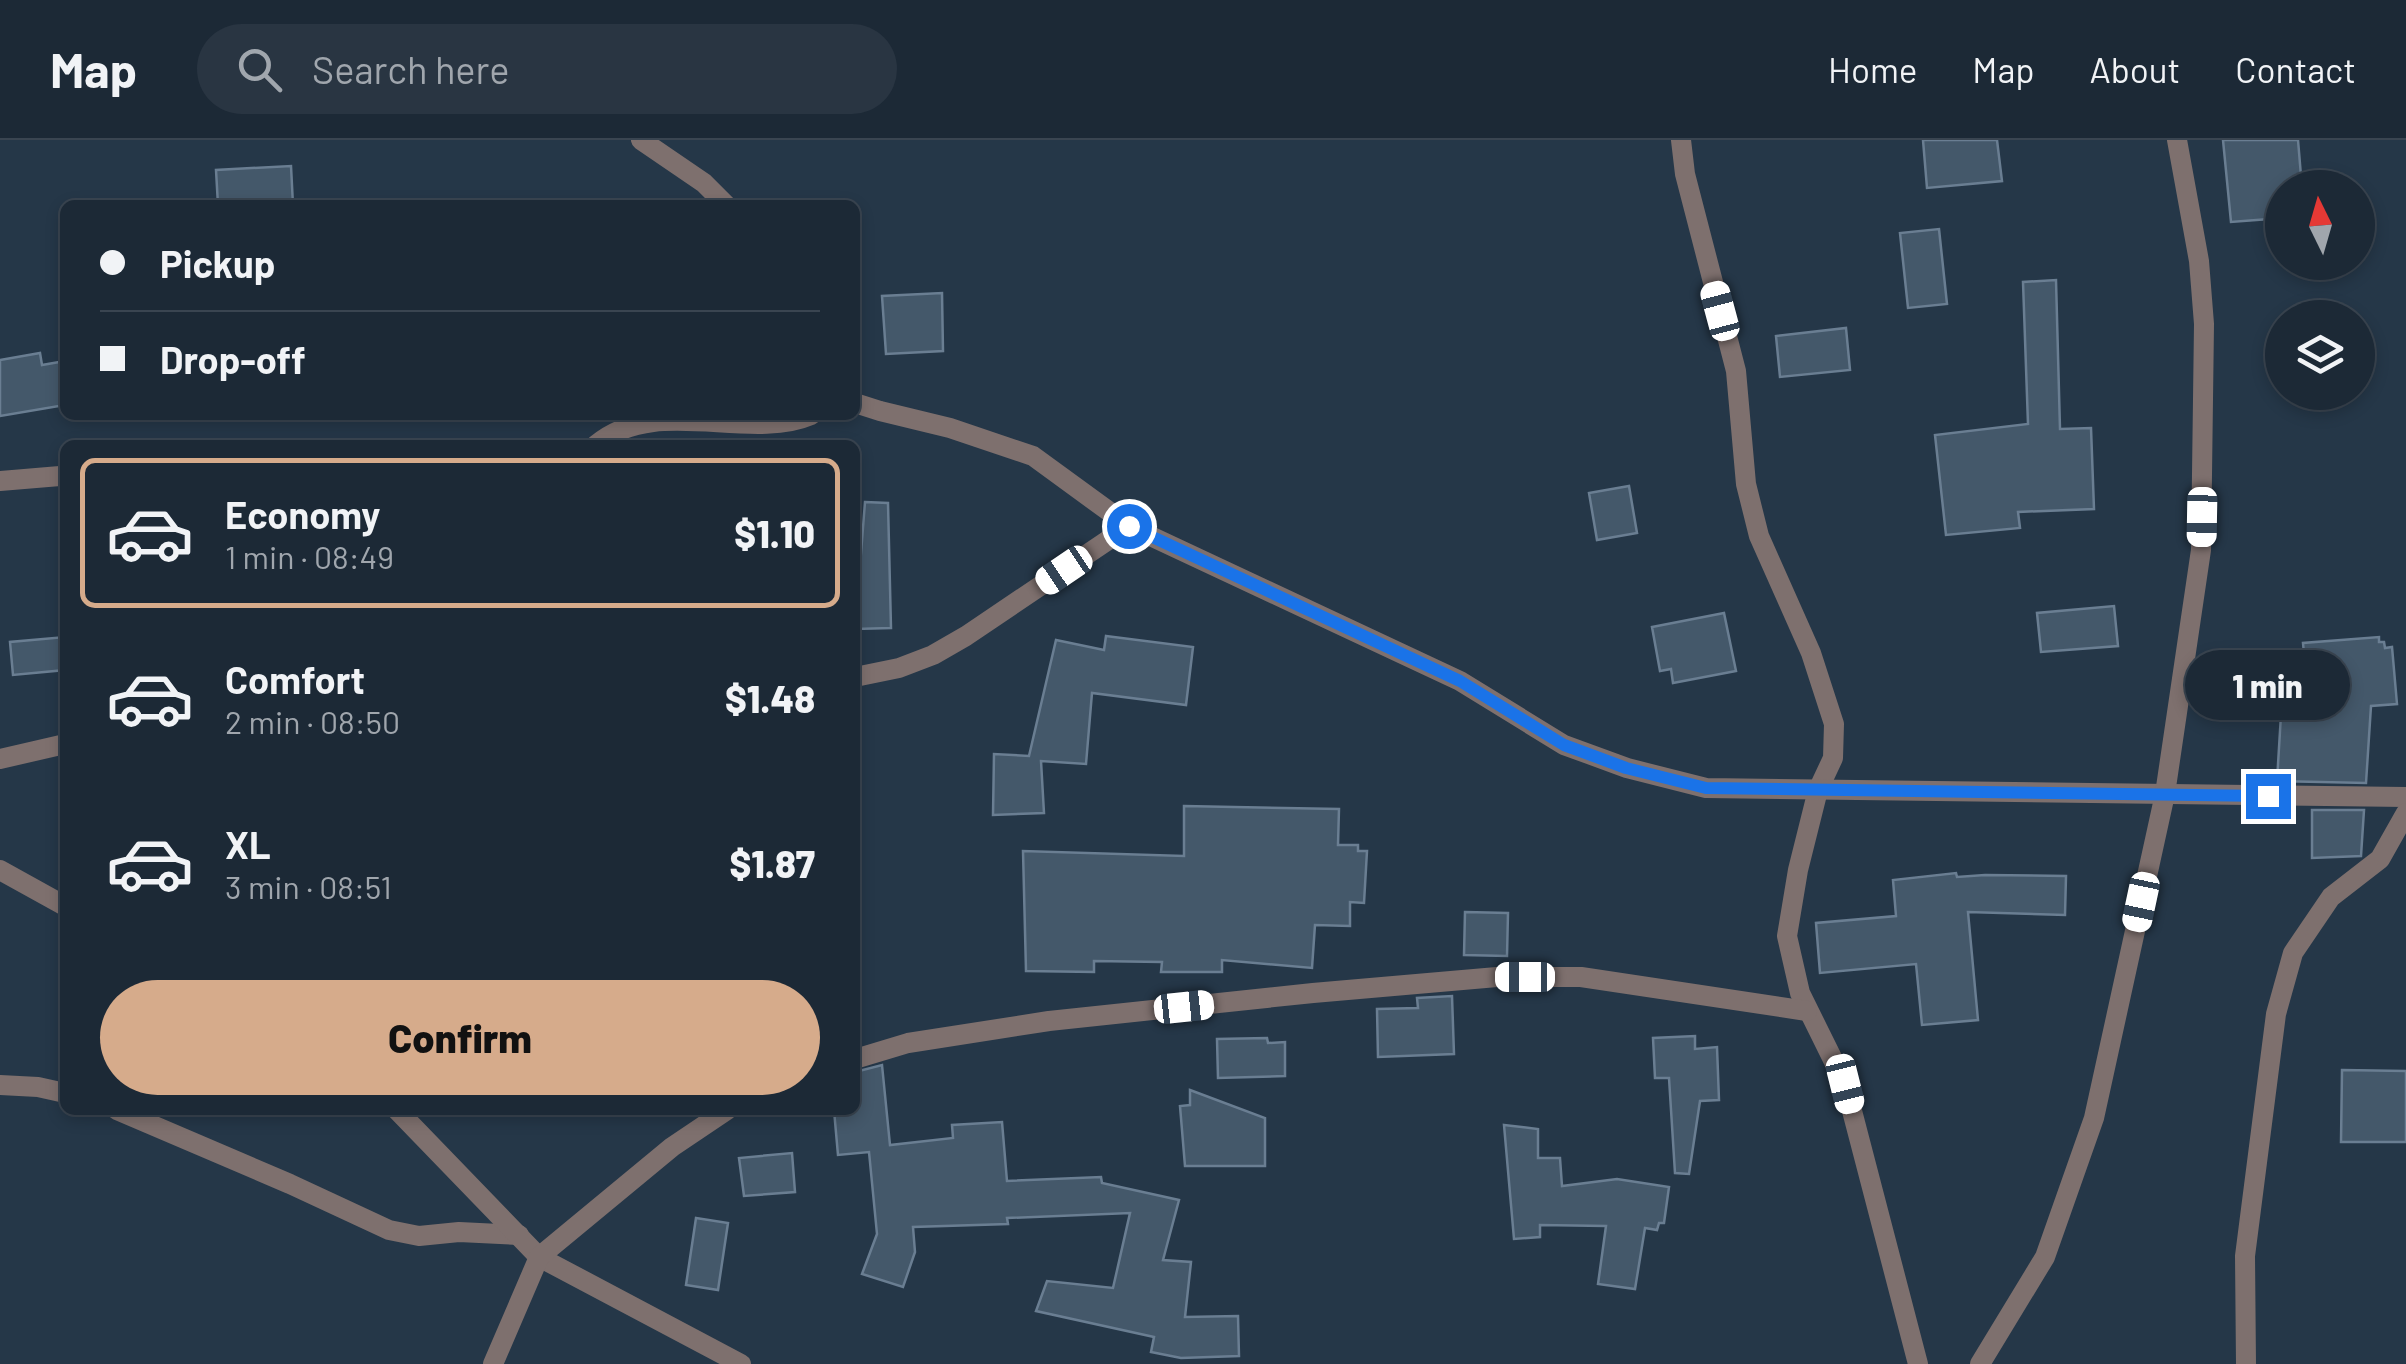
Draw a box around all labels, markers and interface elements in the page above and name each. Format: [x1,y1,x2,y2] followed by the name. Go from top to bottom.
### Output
[197,24,897,114] search box
[50,40,137,98] text: Map
[232,42,287,97] icon: search
[312,46,509,92] text: Search here
[1828,48,1917,90] text: Home
[1972,48,2035,90] text: Map
[2090,48,2180,90] text: About
[2235,48,2356,90] text: Contact
[2265,170,2375,280] north arrow
[2265,170,2375,410] map controls
[160,240,275,286] text: Pickup
[1698,278,1742,344] car
[2265,300,2375,410] button: layers
[160,336,306,382] text: Drop-off
[2186,487,2218,547] car
[105,488,195,578] icon: car
[225,491,380,537] text: Economy
[1107,504,1152,549] route start
[734,510,815,556] text: $1.10
[225,537,394,575] text: 1 min · 08:49
[1031,541,1097,599] car
[2186,651,2350,721] callout: 1 min
[105,653,195,743] icon: car
[225,656,365,702] text: Comfort
[2232,666,2303,704] text: 1 min
[725,675,815,721] text: $1.48
[225,702,400,740] text: 2 min · 08:50
[2246,774,2291,819] route end
[105,818,195,908] icon: car
[225,821,271,867] text: XL
[729,840,815,886] text: $1.87
[225,867,392,905] text: 3 min · 08:51
[2120,870,2162,934] car
[1495,962,1555,992] car
[100,980,820,1095] button: Confirm
[1153,989,1215,1025] car
[1823,1051,1867,1117] car

